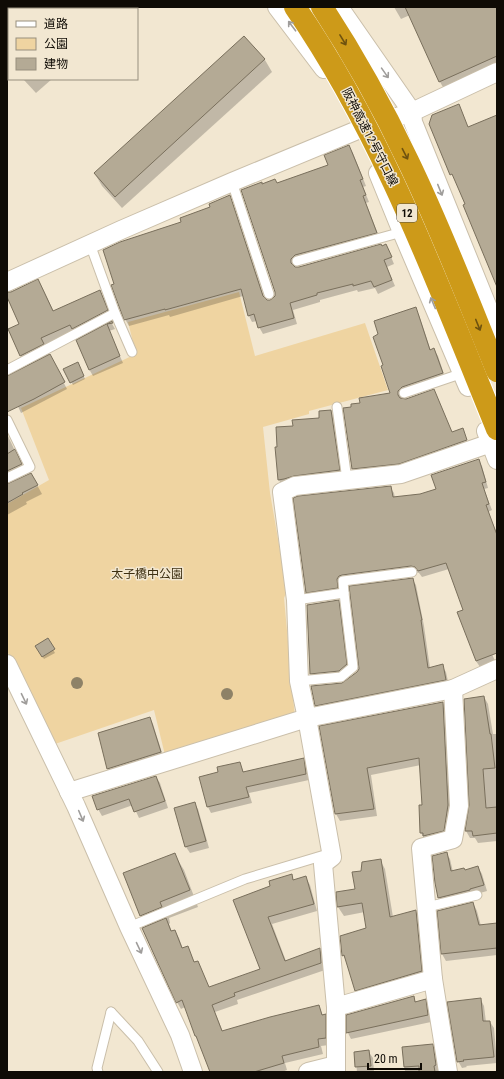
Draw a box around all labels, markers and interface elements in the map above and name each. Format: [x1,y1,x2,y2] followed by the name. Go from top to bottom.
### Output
[8,8,138,80] legend
[44,17,68,31] text: 道路
[288,21,296,32] one-way arrow
[339,34,347,46] one-way arrow
[44,37,68,51] text: 公園
[44,57,68,71] text: 建物
[381,68,389,79] one-way arrow
[339,86,401,188] street label: 阪神高速12号守口線
[402,148,409,160] one-way arrow
[437,183,444,195] one-way arrow
[397,204,417,222] road number: 12
[428,298,436,310] one-way arrow
[475,318,483,330] one-way arrow
[111,567,183,581] park label: 太子橋中公園
[21,693,28,705] one-way arrow
[77,809,85,821] one-way arrow
[136,941,143,953] one-way arrow
[368,1045,421,1071] scale bar
[374,1052,398,1066] text: 20 m

